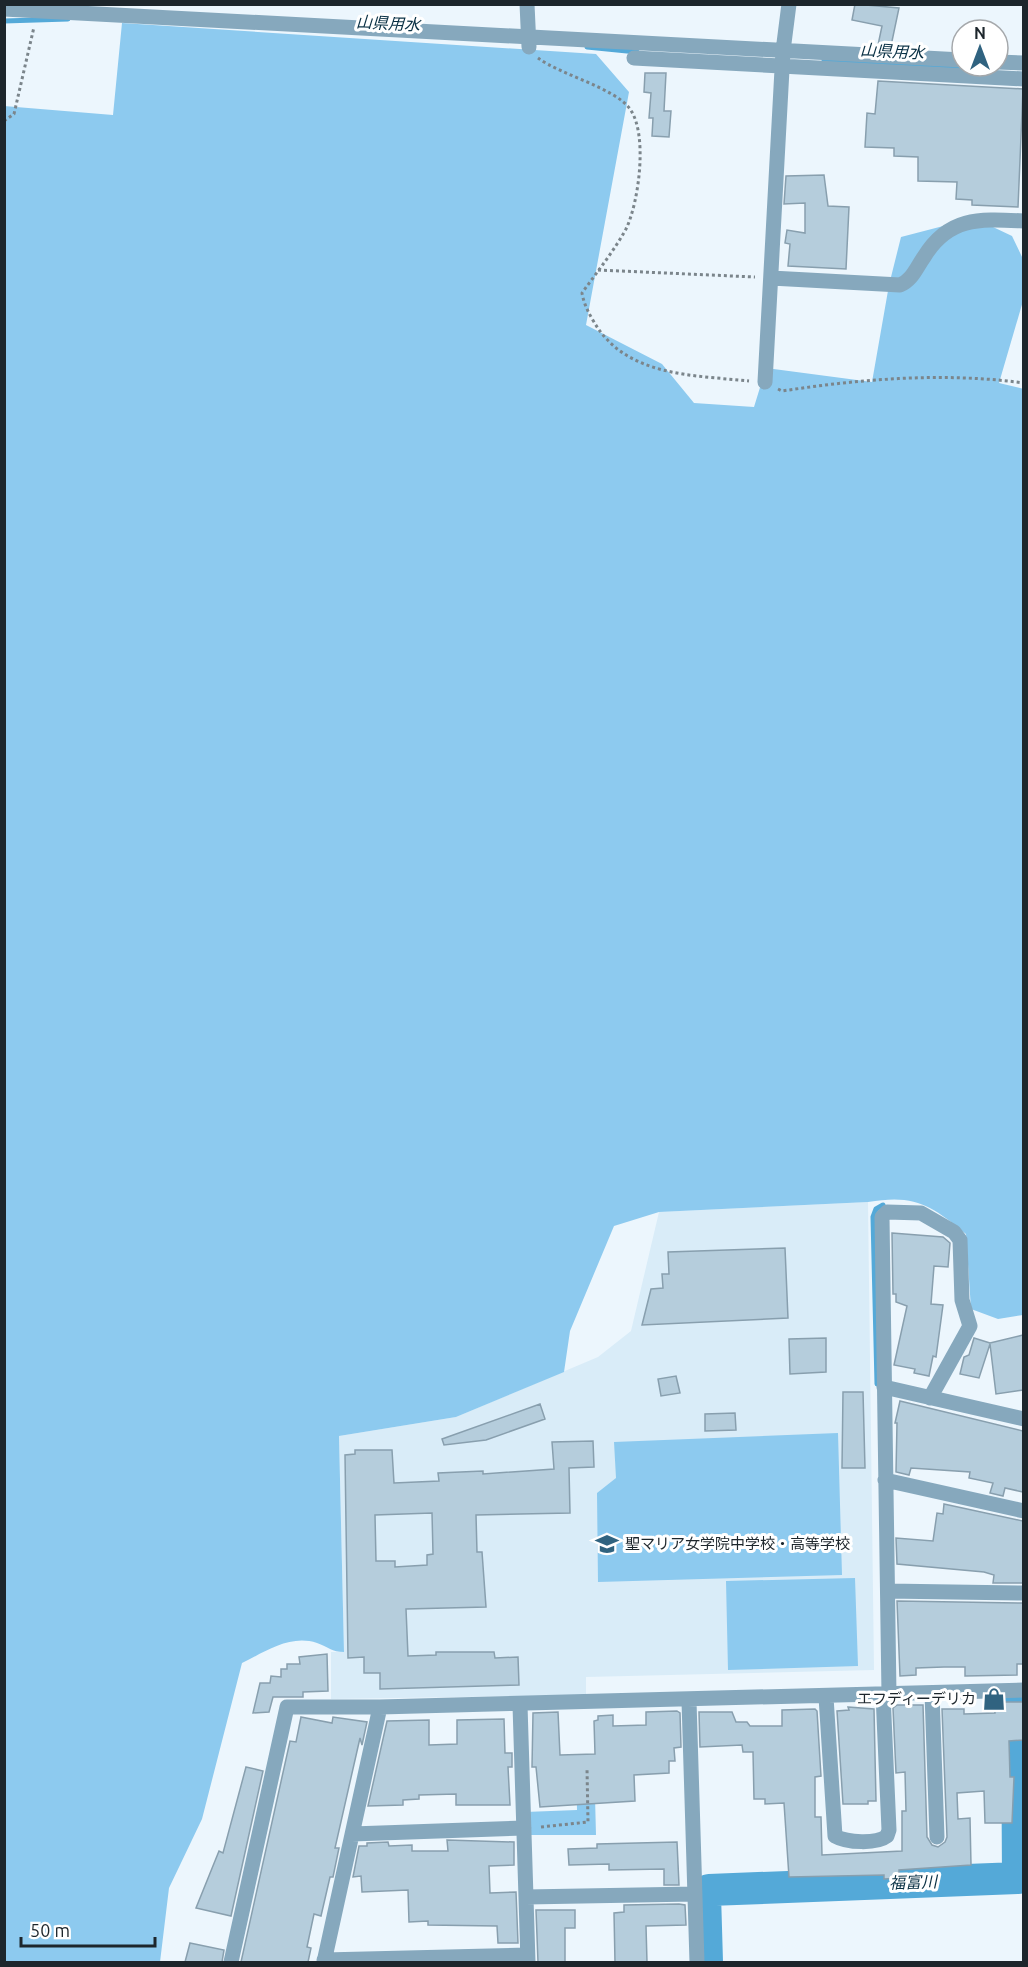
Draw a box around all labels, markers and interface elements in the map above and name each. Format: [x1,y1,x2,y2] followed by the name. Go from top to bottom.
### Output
[356,12,422,34] water label: 山県用水
[950,18,1010,78] north arrow
[974,24,986,42] text: N
[860,40,926,62] water label: 山県用水
[594,1531,620,1557] school or university icon: 聖マリア女学院中学校・高等学校
[625,1535,850,1552] place label: 聖マリア女学院中学校・高等学校
[981,1686,1007,1712] shop icon: エフディーデリカ
[857,1690,976,1707] place label: エフディーデリカ
[889,1872,939,1892] water label: 福富川
[21,1910,154,1948] scale bar
[30,1920,70,1940] text: 50 m

